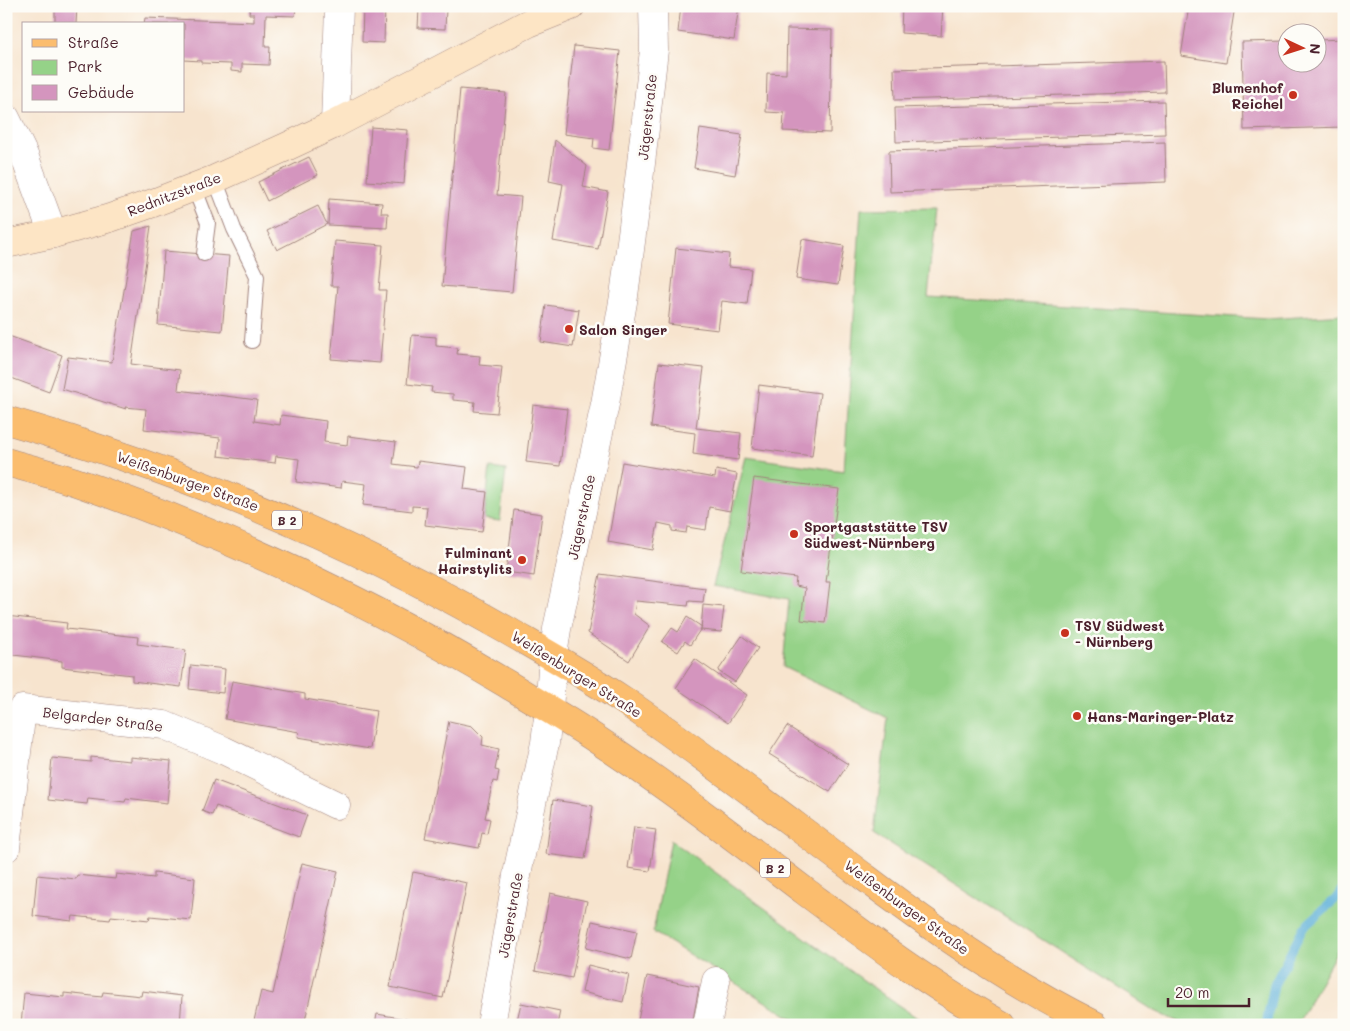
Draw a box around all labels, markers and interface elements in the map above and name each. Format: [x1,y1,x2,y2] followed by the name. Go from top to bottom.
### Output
[22,22,185,112] legend
[1278,22,1328,72] north arrow
[68,32,119,52] text: Straße
[1306,43,1325,55] text: N
[68,56,102,76] text: Park
[633,73,661,161] street label: Jägerstraße
[1212,78,1284,113] place label: Blumenhof Reichel
[68,82,134,102] text: Gebäude
[1287,89,1299,101] marker: Blumenhof Reichel
[124,167,224,221] street label: Rednitzstraße
[579,320,667,339] place label: Salon Singer
[563,323,575,335] marker: Salon Singer
[114,446,262,516] street label: Weißenburger Straße
[563,473,599,561] street label: Jägerstraße
[272,510,302,530] road number: B 2
[804,517,948,552] place label: Sportgaststätte TSV Südwest-Nürnberg
[788,528,800,540] marker: Sportgaststätte TSV Südwest-Nürnberg
[437,543,512,578] place label: Fulminant Hairstylits
[516,554,528,566] marker: Fulminant Hairstylits
[1075,616,1164,651] place label: TSV Südwest - Nürnberg
[508,626,646,722] street label: Weißenburger Straße
[1059,627,1071,639] marker: TSV Südwest - Nürnberg
[42,702,164,736] street label: Belgarder Straße
[1087,707,1234,726] place label: Hans-Maringer-Platz
[1071,710,1083,722] marker: Hans-Maringer-Platz
[841,855,973,959] street label: Weißenburger Straße
[760,858,790,878] road number: B 2
[493,871,527,959] street label: Jägerstraße
[1168,976,1249,1008] scale bar
[1175,982,1209,1002] text: 20 m

